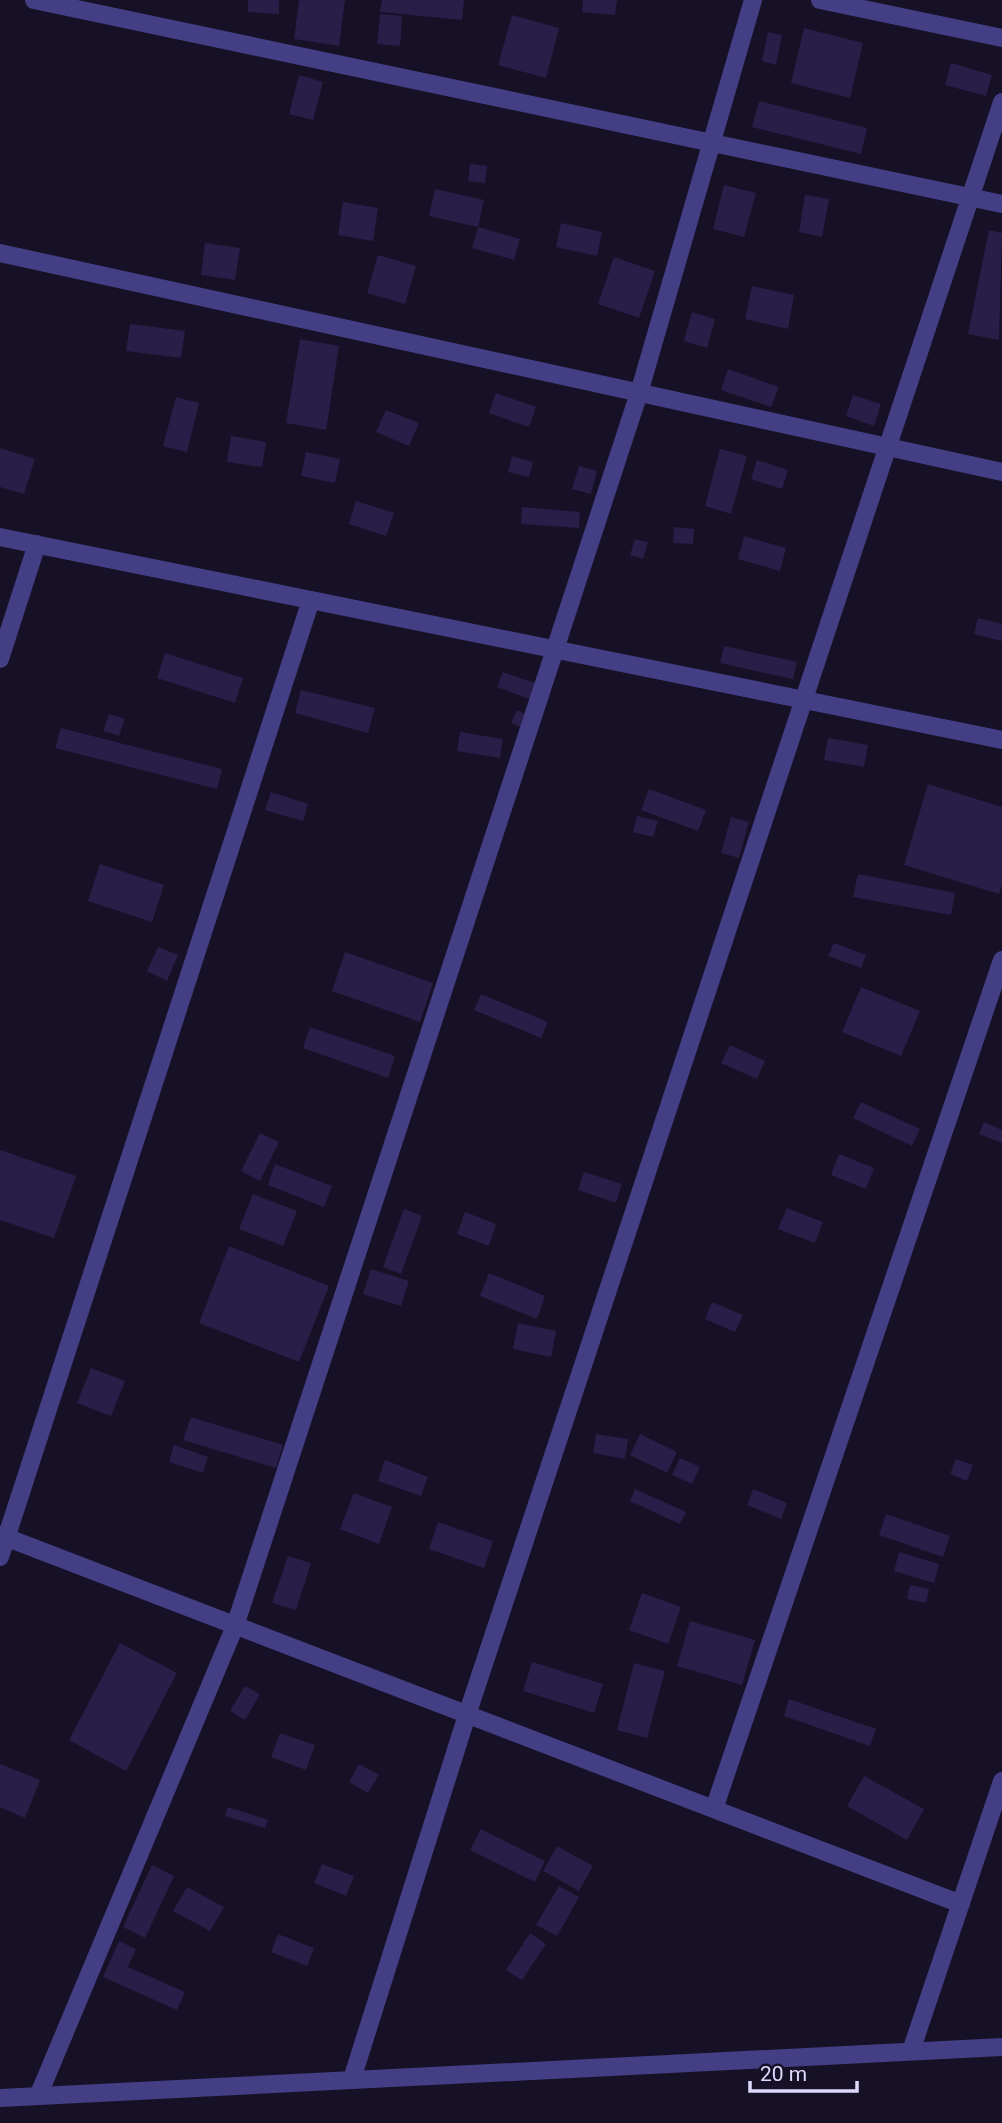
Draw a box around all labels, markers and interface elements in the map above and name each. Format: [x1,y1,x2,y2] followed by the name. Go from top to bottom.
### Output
[750,2050,857,2094] scale bar
[760,2062,807,2086] text: 20 m

